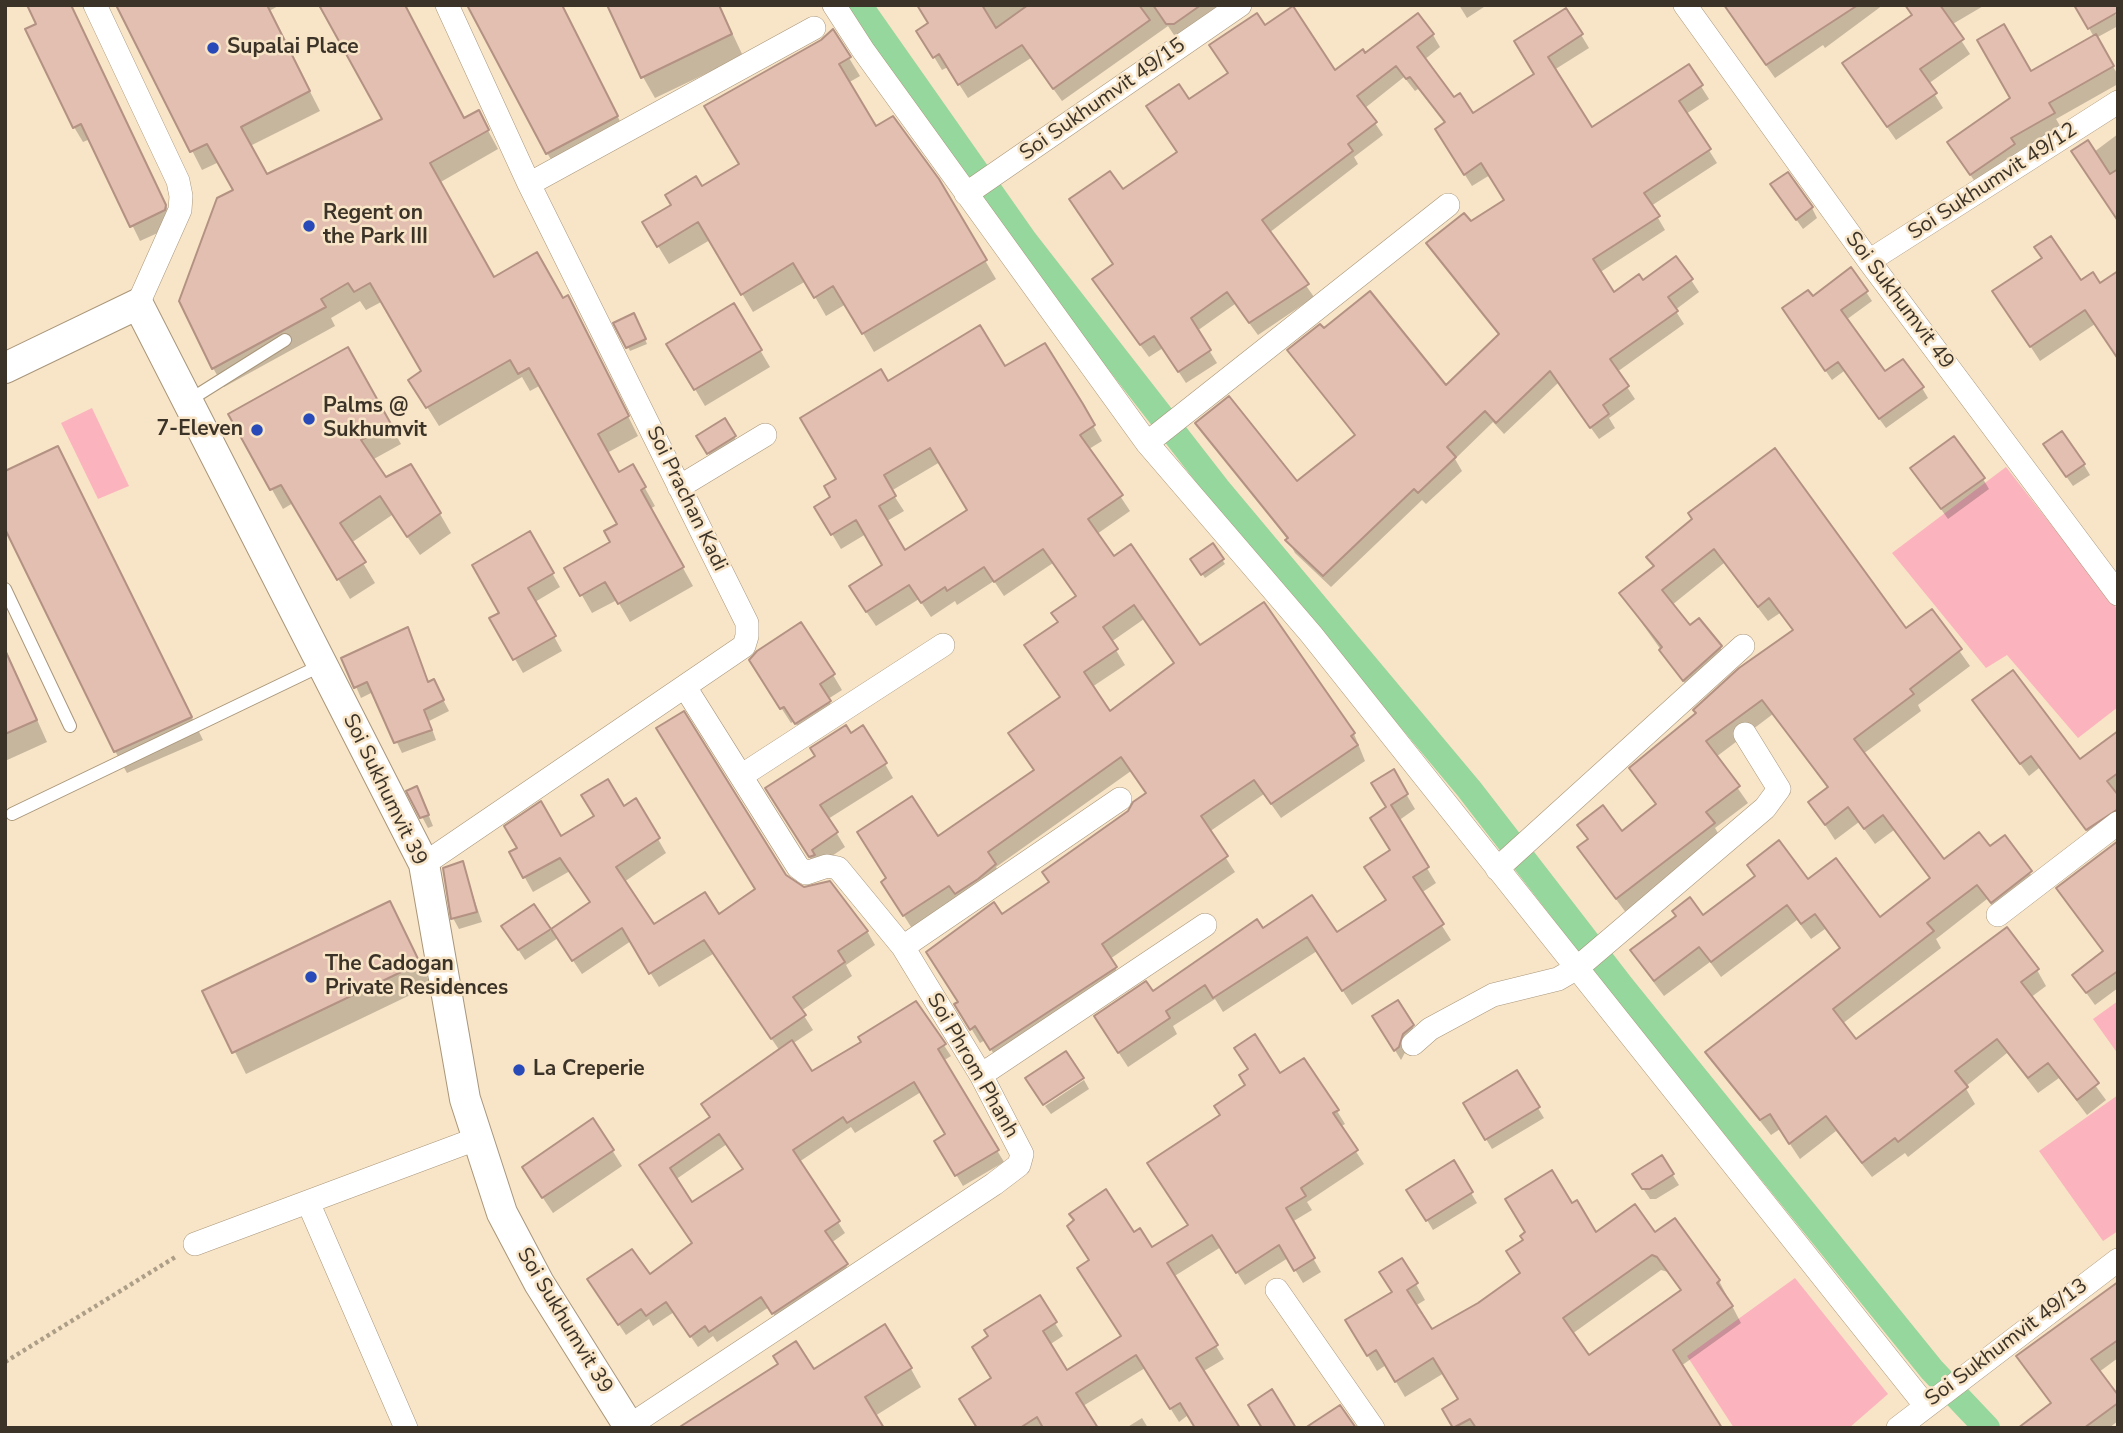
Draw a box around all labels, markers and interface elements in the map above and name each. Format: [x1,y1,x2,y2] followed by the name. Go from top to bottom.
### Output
[1015,33,1191,167] street label: Soi Sukhumvit 49/15
[227,35,359,61] place label: Supalai Place
[205,40,221,56] marker: Supalai Place
[1904,118,2082,246] street label: Soi Sukhumvit 49/12
[323,201,428,251] place label: Regent on the Park III
[301,218,317,234] marker: Regent on the Park III
[1839,227,1959,375] street label: Soi Sukhumvit 49
[323,394,427,444] place label: Palms @ Sukhumvit
[301,411,317,427] marker: Palms @ Sukhumvit
[156,417,243,443] place label: 7-Eleven
[249,422,265,438] marker: 7-Eleven
[640,422,732,576] street label: Soi Prachan Kadi
[336,710,432,870] street label: Soi Sukhumvit 39
[325,952,508,1002] place label: The Cadogan Private Residences
[303,969,319,985] marker: The Cadogan Private Residences
[920,989,1024,1143] street label: Soi Phrom Phanh
[533,1057,645,1083] place label: La Creperie
[511,1062,527,1078] marker: La Creperie
[511,1244,617,1398] street label: Soi Sukhumvit 39
[1921,1274,2093,1412] street label: Soi Sukhumvit 49/13

